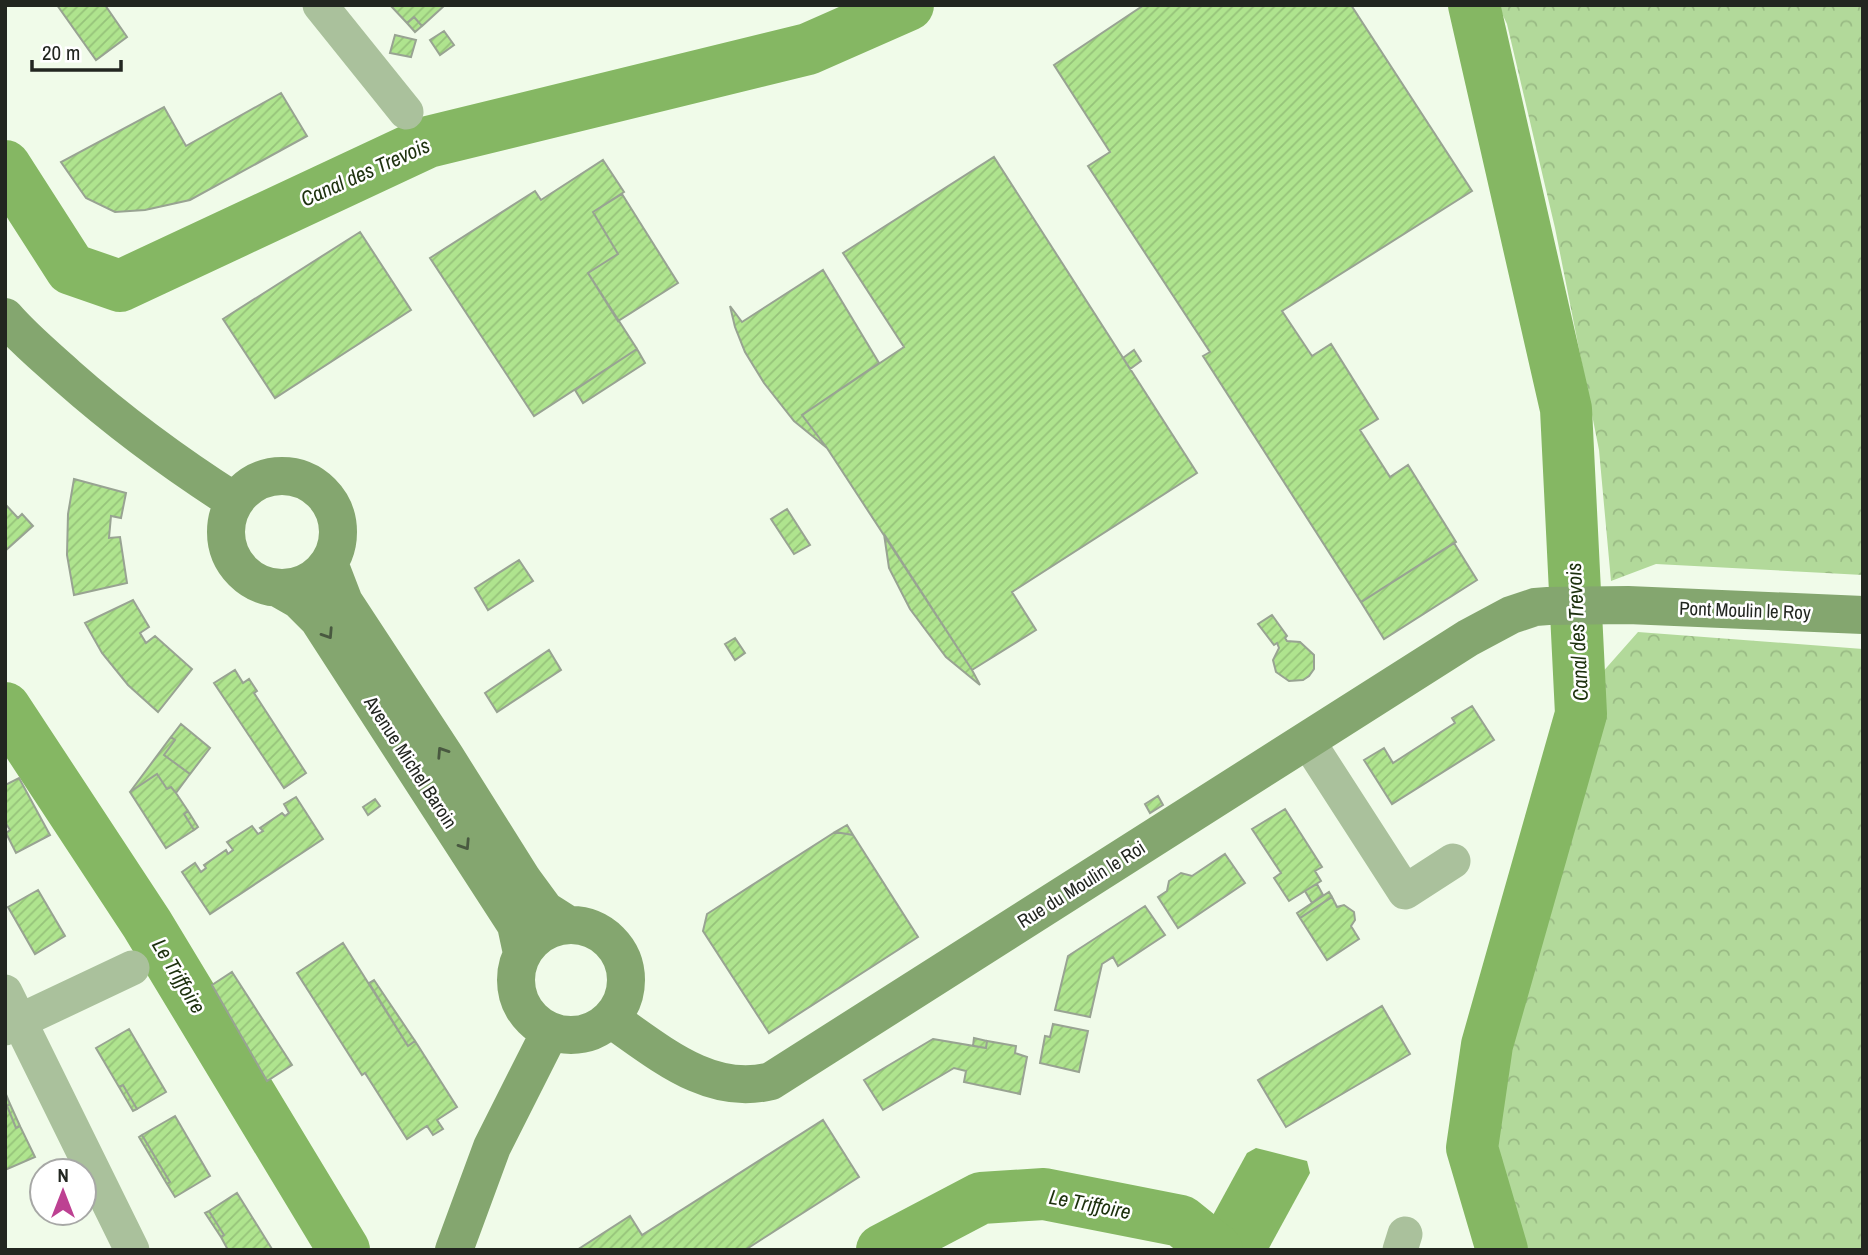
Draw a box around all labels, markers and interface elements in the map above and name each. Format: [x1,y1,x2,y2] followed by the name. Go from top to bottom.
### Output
[32,28,121,72] scale bar
[42,38,80,67] text: 20 m
[296,130,435,213] water label: Canal des Trevois
[1559,562,1595,702] water label: Canal des Trevois
[1679,595,1811,625] street label: Pont Moulin le Roy
[319,626,332,639] one-way arrow
[358,690,464,833] street label: Avenue Michel Baroin
[437,746,450,759] one-way arrow
[1012,834,1150,934] street label: Rue du Moulin le Roi
[456,837,469,850] one-way arrow
[145,933,213,1019] water label: Le Triffoire
[28,1157,98,1227] north arrow
[57,1162,69,1188] text: N
[1047,1182,1133,1226] water label: Le Triffoire

